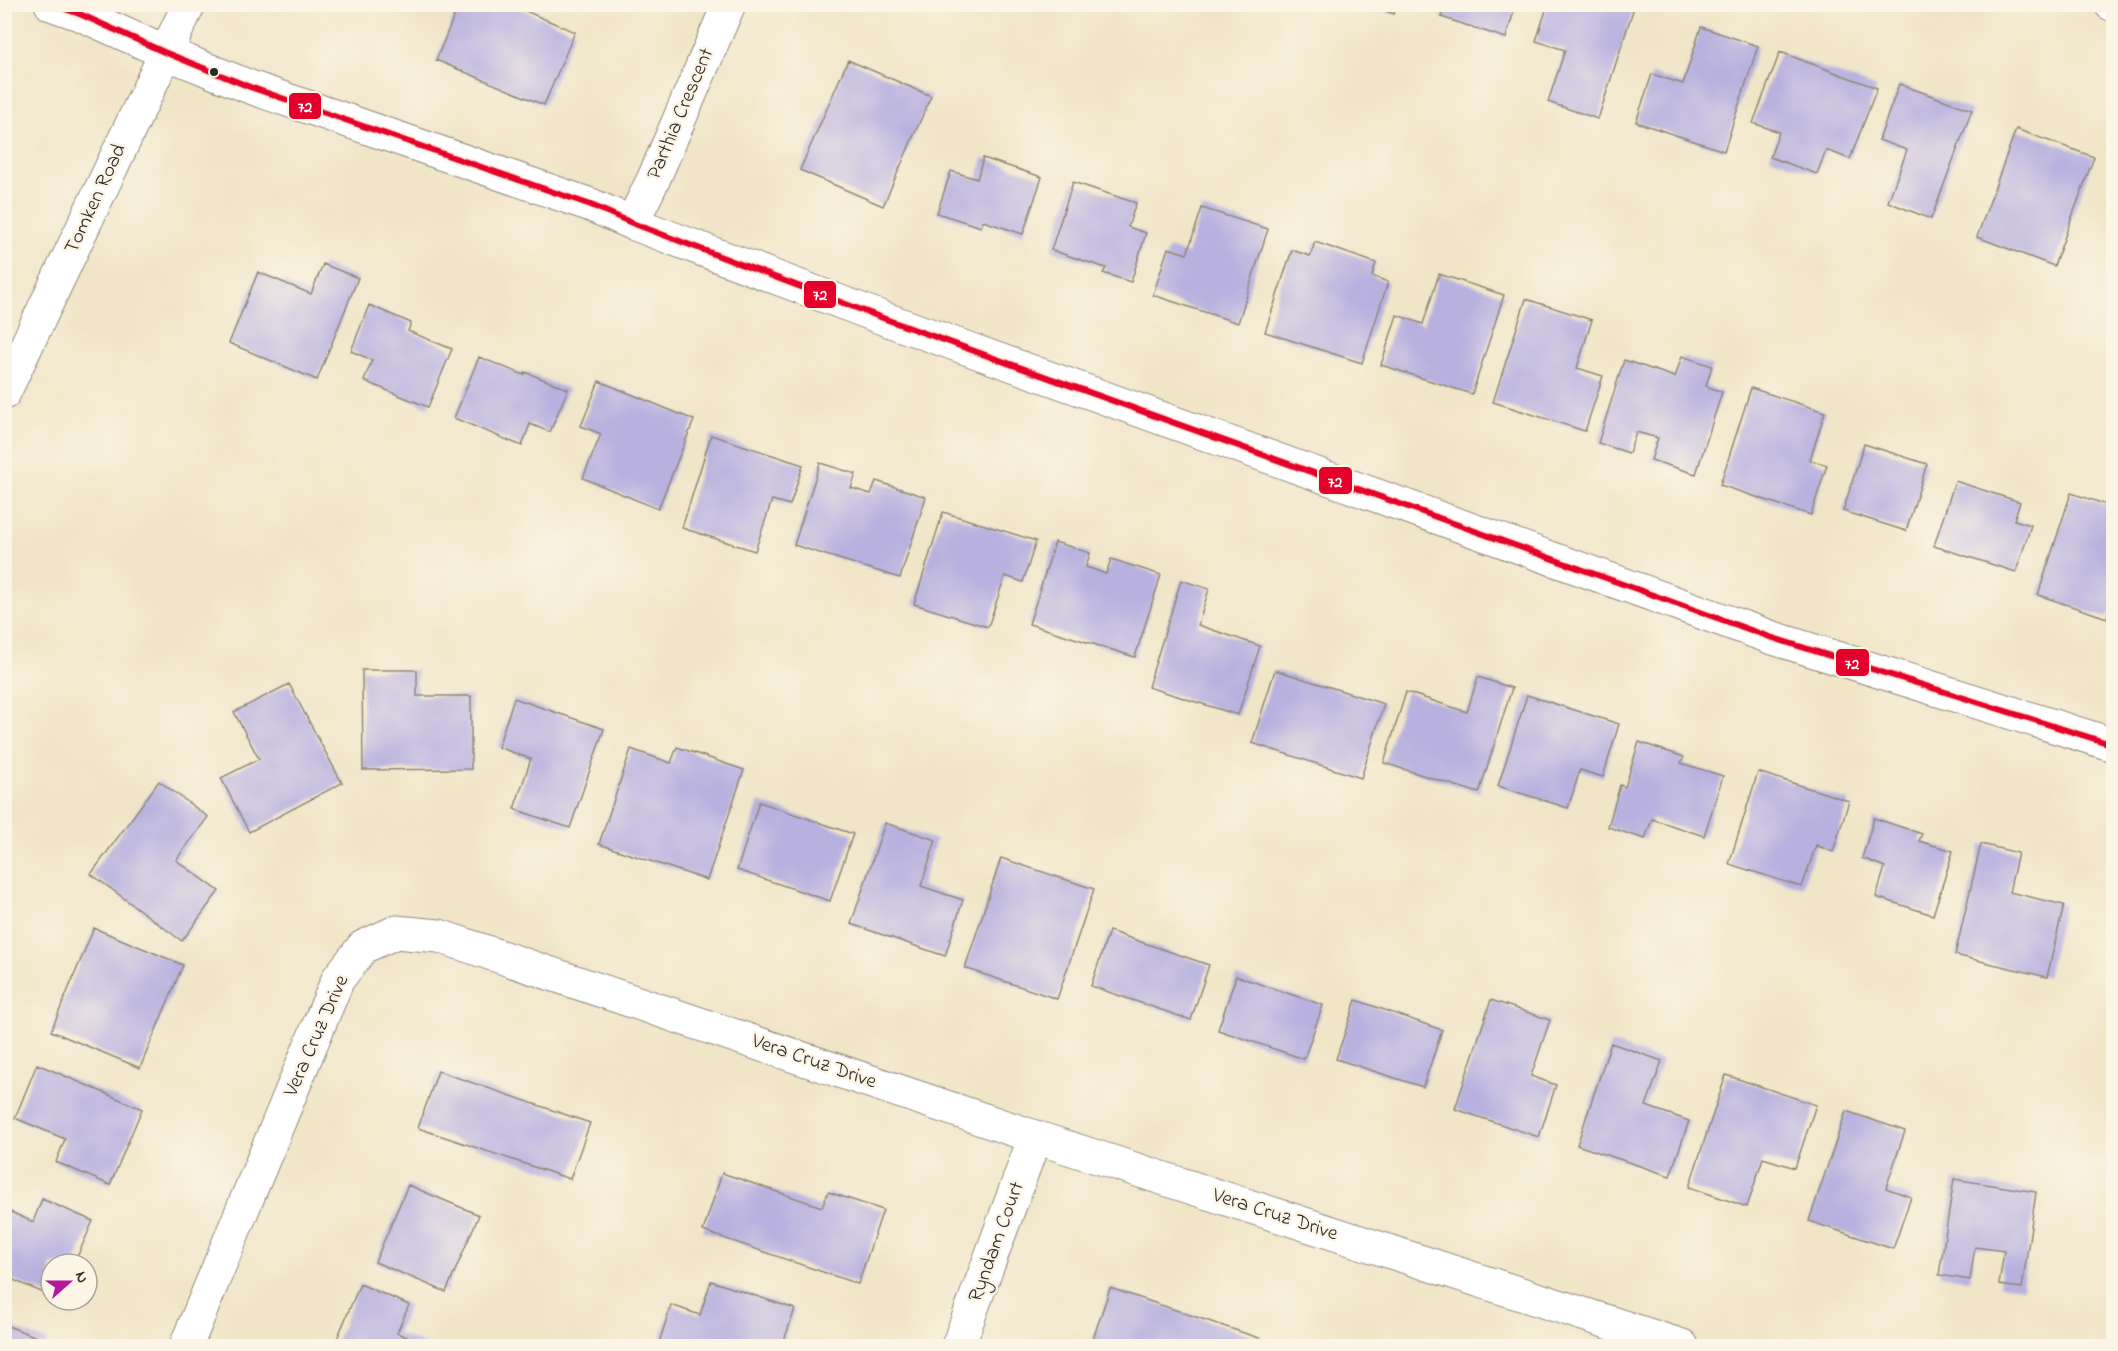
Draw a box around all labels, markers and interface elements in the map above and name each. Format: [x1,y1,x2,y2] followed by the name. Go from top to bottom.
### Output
[640,44,722,184] street label: Parthia Crescent
[208,66,220,78] unlabelled marker
[288,92,322,120] line badge: 72
[298,96,312,120] text: 72
[57,139,135,259] street label: Tomken Road
[803,280,837,309] line badge: 72
[813,284,827,308] text: 72
[1318,466,1353,495] line badge: 72
[1328,471,1342,495] text: 72
[1835,648,1870,677] line badge: 72
[1845,653,1859,677] text: 72
[276,970,357,1103] street label: Vera Cruz Drive
[747,1026,881,1098] street label: Vera Cruz Drive
[961,1178,1035,1307] street label: Ryndam Court
[1207,1180,1342,1250] street label: Vera Cruz Drive
[39,1252,99,1312] north arrow
[68,1268,94,1287] text: N

